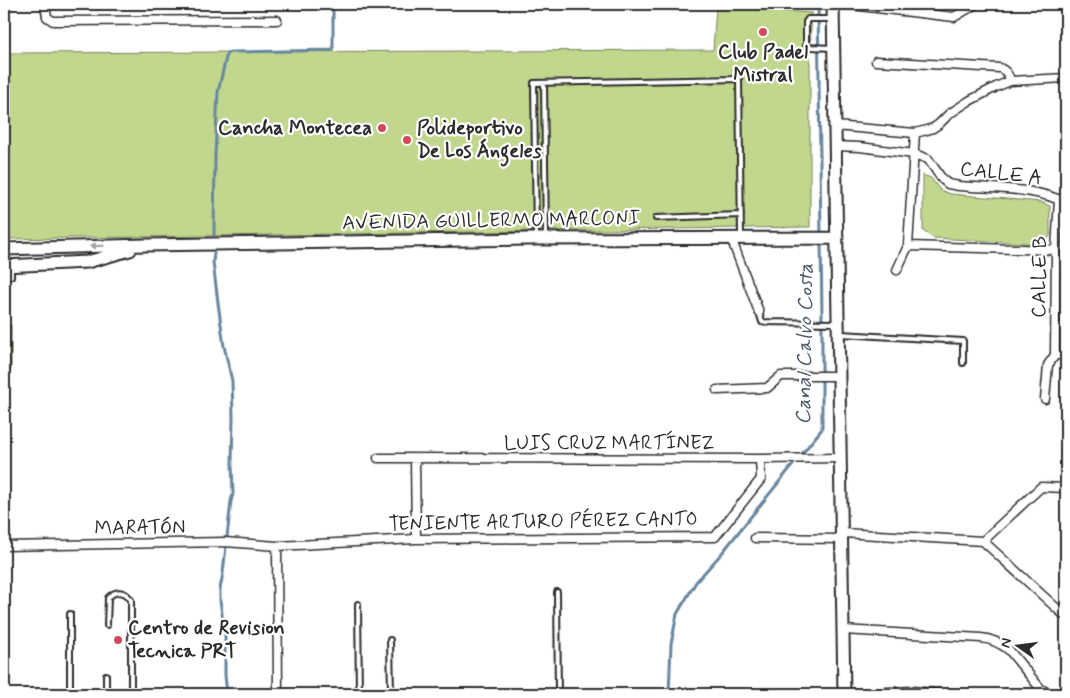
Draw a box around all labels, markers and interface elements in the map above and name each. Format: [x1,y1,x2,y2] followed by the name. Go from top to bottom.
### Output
[757,26,769,38] marker: Club Padel Mistral
[718,39,808,89] place label: Club Padel Mistral
[218,115,372,142] place label: Cancha Montecea
[417,115,542,167] place label: Polideportivo De Los Ángeles
[376,122,388,134] marker: Cancha Montecea
[401,134,413,146] marker: Polideportivo De Los Ángeles
[959,156,1043,192] street label: CALLE A
[342,205,641,237] street label: AVENIDA GUILLERMO MARCONI
[1026,236,1054,318] street label: CALLE B
[89,242,105,250] one-way arrow
[790,263,820,425] water label: Canal Calvo Costa
[504,430,715,457] street label: LUIS CRUZ MARTÍNEZ
[388,506,698,538] street label: TENIENTE ARTURO PÉREZ CANTO
[94,514,186,542] street label: MARATÓN
[128,615,285,665] place label: Centro de Revision Tecnica PRT
[992,620,1042,670] north arrow
[112,634,124,646] marker: Centro de Revision Tecnica PRT
[996,636,1016,650] text: N

